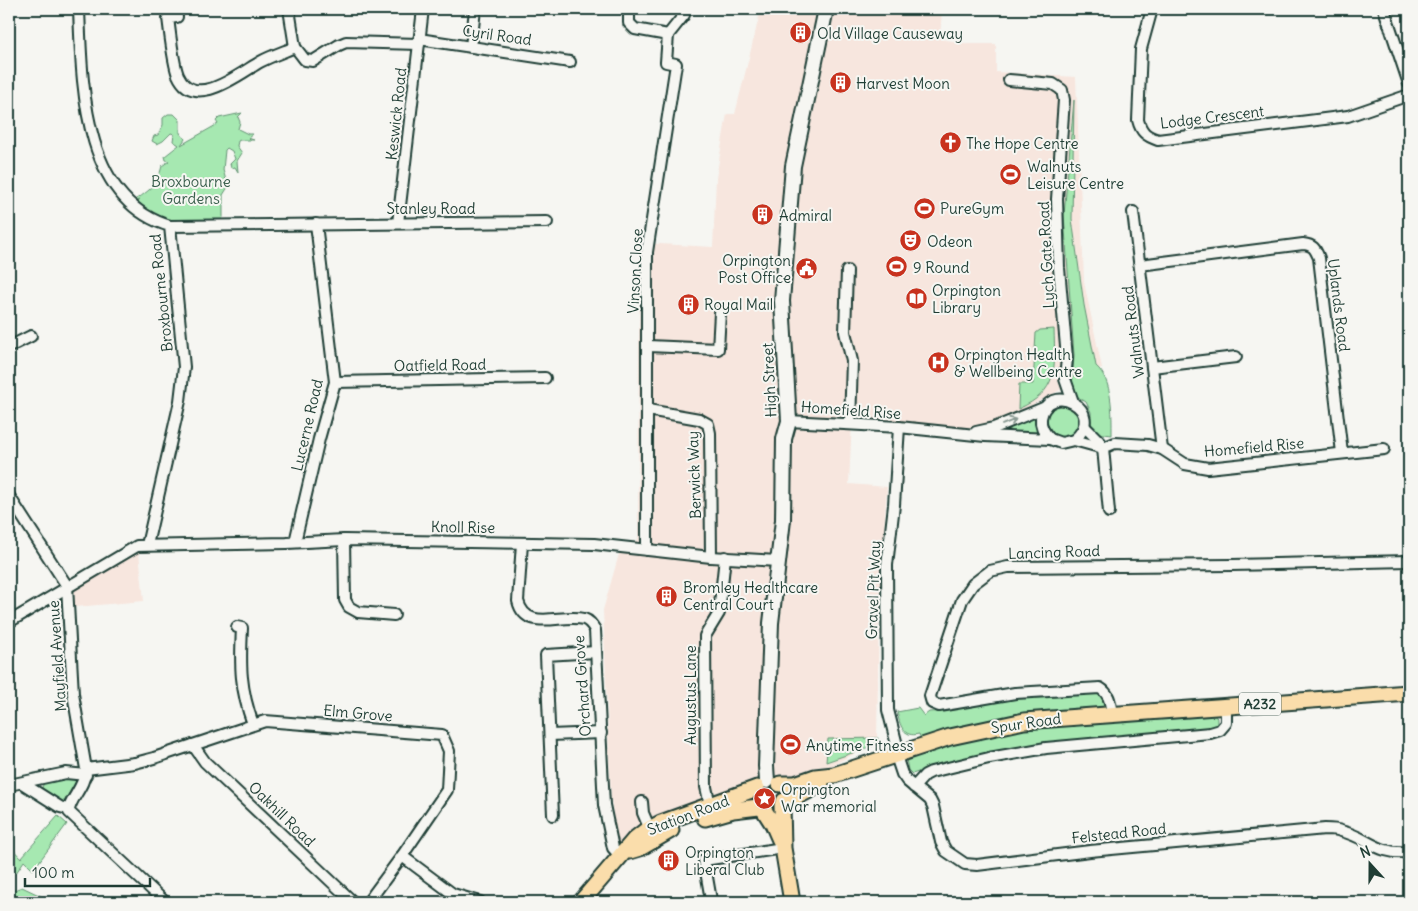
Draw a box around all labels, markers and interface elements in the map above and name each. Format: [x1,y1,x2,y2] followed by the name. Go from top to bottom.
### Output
[461,21,533,49] street label: Cyril Road
[789,21,813,45] building icon: Old Village Causeway
[817,24,963,43] place label: Old Village Causeway
[382,67,410,161] street label: Keswick Road
[828,71,852,95] building icon: Harvest Moon
[856,74,950,93] place label: Harvest Moon
[1159,101,1265,133] street label: Lodge Crescent
[938,131,962,155] church icon: The Hope Centre
[966,134,1079,153] place label: The Hope Centre
[1027,157,1124,193] place label: Walnuts Leisure Centre
[999,163,1023,187] sports icon: Walnuts Leisure Centre
[151,172,231,208] park label: Broxbourne Gardens
[912,196,936,220] sports icon: PureGym
[386,199,476,218] street label: Stanley Road
[940,199,1004,218] place label: PureGym
[1034,201,1058,309] street label: Lych Gate Road
[751,203,775,227] building icon: Admiral
[779,206,832,225] place label: Admiral
[623,228,647,314] street label: Vinson Close
[899,229,923,253] theatre icon: Odeon
[927,232,973,251] place label: Odeon
[145,233,177,353] street label: Broxbourne Road
[718,251,791,287] place label: Orpington Post Office
[885,255,909,279] sports icon: 9 Round
[795,257,819,281] public building icon: Orpington Post Office
[1324,257,1354,353] street label: Uplands Road
[913,258,969,277] place label: 9 Round
[932,281,1001,317] place label: Orpington Library
[1118,284,1148,379] street label: Walnuts Road
[904,287,928,311] library icon: Orpington Library
[676,292,700,316] building icon: Royal Mail
[704,295,773,314] place label: Royal Mail
[758,342,780,418] street label: High Street
[954,345,1082,381] place label: Orpington Health & Wellbeing Centre
[926,351,950,375] hospital icon: Orpington Health & Wellbeing Centre
[394,355,487,375] street label: Oatfield Road
[287,377,327,473] street label: Lucerne Road
[800,397,902,423] street label: Homefield Rise
[1001,417,1016,426] one-way arrow
[683,431,705,519] street label: Berwick Way
[1203,433,1305,461] street label: Homefield Rise
[431,517,495,537] street label: Knoll Rise
[862,540,884,640] street label: Gravel Pit Way
[1008,541,1101,563] street label: Lancing Road
[683,578,818,614] place label: Bromley Healthcare Central Court
[655,584,679,608] building icon: Bromley Healthcare Central Court
[44,600,70,712] street label: Mayfield Avenue
[569,635,595,737] street label: Orchard Grove
[681,645,700,745] street label: Augustus Lane
[1239,692,1281,716] road number: A232
[323,701,393,725] street label: Elm Grove
[990,709,1062,737] street label: Spur Road
[778,733,802,757] sports icon: Anytime Fitness
[806,736,913,755] place label: Anytime Fitness
[245,778,319,851] street label: Oakhill Road
[781,780,877,816] place label: Orpington War memorial
[753,786,777,810] place icon: Orpington War memorial
[644,791,732,839] street label: Station Road
[1071,819,1167,847] street label: Felstead Road
[1346,838,1396,888] north arrow
[1358,842,1373,862] text: N
[685,843,765,879] place label: Orpington Liberal Club
[657,849,681,873] building icon: Orpington Liberal Club
[25,856,150,888] scale bar
[32,863,74,882] text: 100 m

